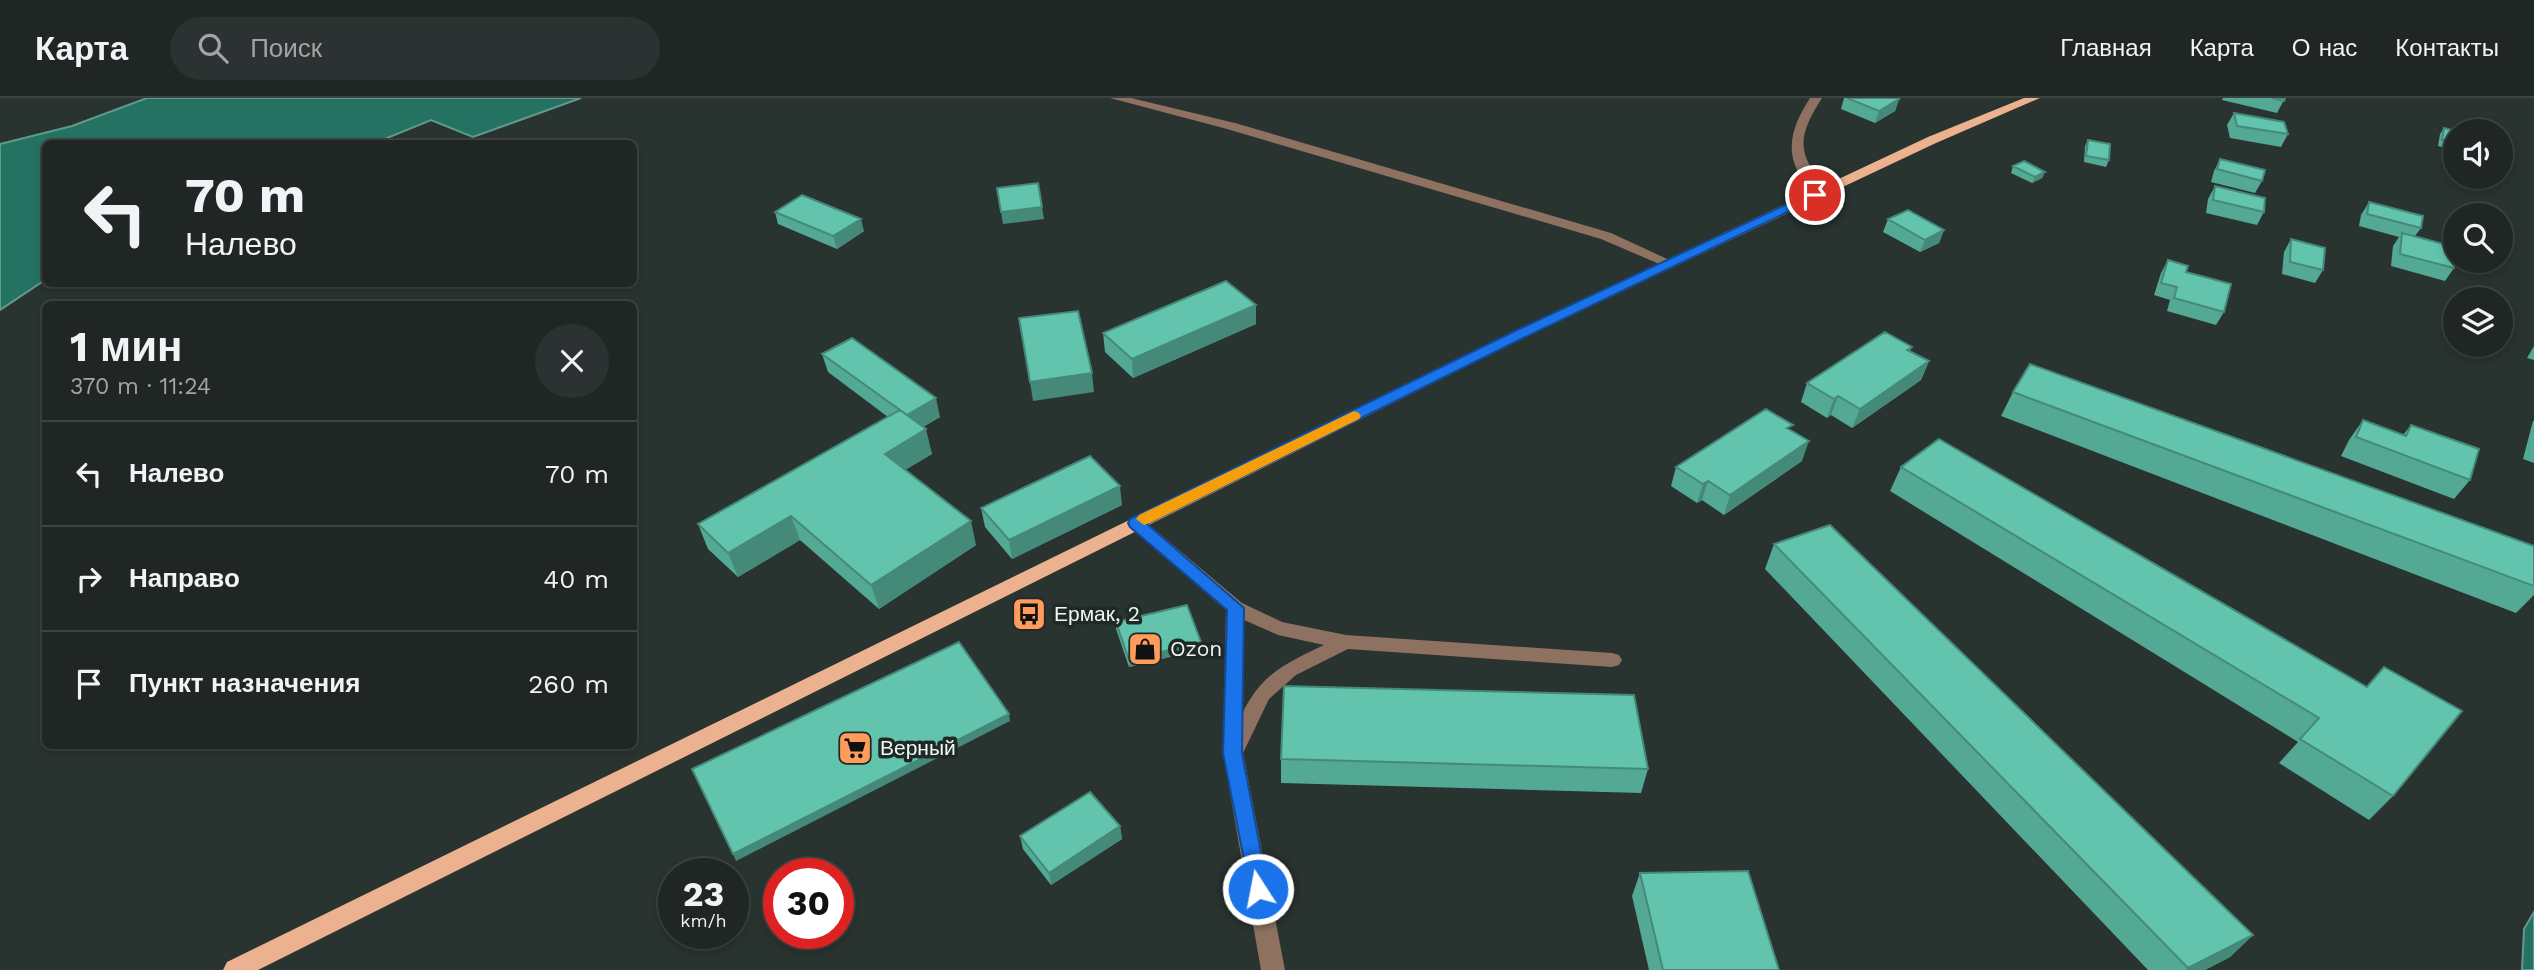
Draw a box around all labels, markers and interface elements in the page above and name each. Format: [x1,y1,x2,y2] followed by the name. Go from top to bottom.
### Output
[170,17,660,80] search box
[35,29,128,68] text: Карта
[194,29,232,67] icon: search
[250,33,322,63] text: Поиск
[2060,34,2152,62] text: Главная
[2190,34,2254,62] text: Карта
[2292,34,2357,62] text: О нас
[2395,34,2499,62] text: Контакты
[2443,119,2513,357] map controls
[2443,119,2513,189] button: sound
[1785,165,1845,225] pin
[185,166,305,224] text: 70 m
[70,168,161,259] icon: left
[1796,176,1834,214] icon: arrive
[2443,203,2513,273] button: search
[185,225,297,263] text: Налево
[2443,287,2513,357] button: layers
[70,322,182,371] text: 1 мин
[535,324,609,398] button: close
[70,373,211,400] text: 370 m · 11:24
[70,455,108,493] icon: left
[129,458,224,488] text: Налево
[545,459,609,489] text: 70 m
[70,560,108,598] icon: right
[129,563,240,593] text: Направо
[543,564,609,594] text: 40 m
[1010,595,1048,633] bus stop icon: Ермак, 2
[1054,601,1140,626] place label: Ермак, 2
[1126,630,1164,668] shop icon: Ozon
[1170,636,1222,661] place label: Ozon
[70,665,108,703] icon: arrive
[129,668,360,698] text: Пункт назначения
[528,669,609,699] text: 260 m
[836,729,874,767] supermarket icon: Верный
[880,735,956,760] place label: Верный
[1221,852,1295,926] position arrow
[763,858,854,949] speed limit sign: 30
[683,873,724,915] text: 23
[680,910,727,931] text: km/h

